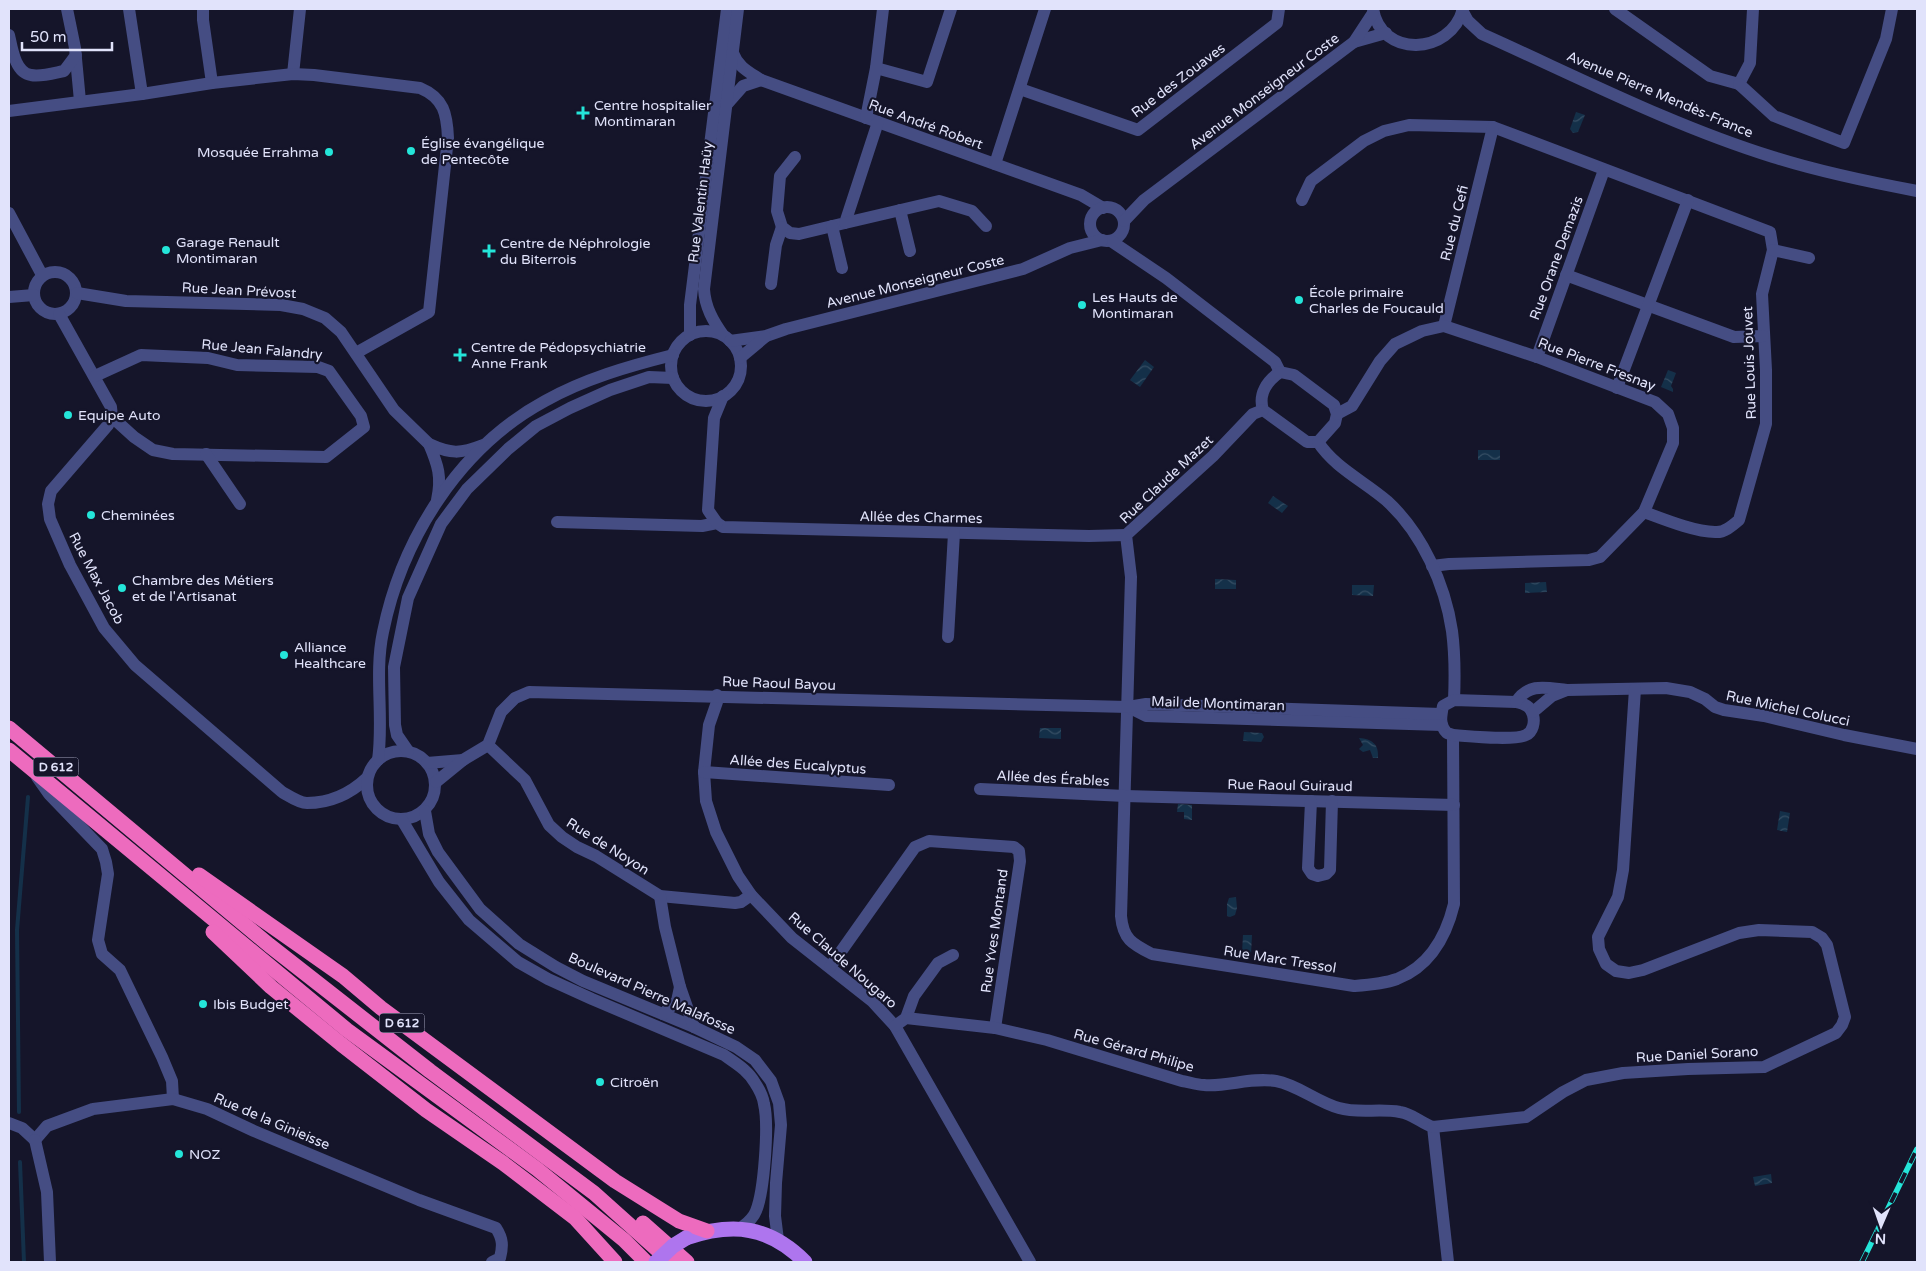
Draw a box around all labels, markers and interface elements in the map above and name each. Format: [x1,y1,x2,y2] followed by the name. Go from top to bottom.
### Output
[22,20,112,52] scale bar
[30,28,67,46] text: 50 m
[1186,30,1343,153] street label: Avenue Monseigneur Coste
[1128,39,1229,121] street label: Rue des Zouaves
[1564,47,1756,142] street label: Avenue Pierre Mendès-France
[866,96,986,153] street label: Rue André Robert
[594,97,712,130] place label: Centre hospitalier Montimaran
[576,106,590,120] marker: Centre hospitalier Montimaran
[421,135,544,168] place label: Église évangélique de Pentecôte
[685,140,716,264] street label: Rue Valentin Haüy
[197,144,319,161] place label: Mosquée Errahma
[405,145,417,157] marker: Église évangélique de Pentecôte
[323,146,335,158] marker: Mosquée Errahma
[1437,184,1472,263] street label: Rue du Cefi
[1526,194,1587,322] street label: Rue Orane Demazis
[176,234,280,267] place label: Garage Renault Montimaran
[500,235,651,268] place label: Centre de Néphrologie du Biterrois
[160,244,172,256] marker: Garage Renault Montimaran
[482,244,496,258] marker: Centre de Néphrologie du Biterrois
[824,251,1006,312] street label: Avenue Monseigneur Coste
[181,279,297,302] street label: Rue Jean Prévost
[1309,284,1444,317] place label: École primaire Charles de Foucauld
[1092,289,1178,322] place label: Les Hauts de Montimaran
[1293,294,1305,306] marker: École primaire Charles de Foucauld
[1076,299,1088,311] marker: Les Hauts de Montimaran
[1739,305,1760,420] street label: Rue Louis Jouvet
[1536,334,1658,395] street label: Rue Pierre Fresnay
[201,336,324,363] street label: Rue Jean Falandry
[471,339,646,372] place label: Centre de Pédopsychiatrie Anne Frank
[453,348,467,362] marker: Centre de Pédopsychiatrie Anne Frank
[78,407,161,424] place label: Equipe Auto
[62,409,74,421] marker: Equipe Auto
[1116,431,1217,527] street label: Rue Claude Mazet
[101,507,175,524] place label: Cheminées
[859,508,983,527] street label: Allée des Charmes
[85,509,97,521] marker: Cheminées
[65,529,128,627] street label: Rue Max Jacob
[132,572,274,605] place label: Chambre des Métiers et de l'Artisanat
[116,582,128,594] marker: Chambre des Métiers et de l'Artisanat
[294,639,366,672] place label: Alliance Healthcare
[278,649,290,661] marker: Alliance Healthcare
[722,673,836,694] street label: Rue Raoul Bayou
[1724,687,1851,730] street label: Rue Michel Colucci
[1151,693,1285,714] street label: Mail de Montimaran
[729,751,867,778] street label: Allée des Eucalyptus
[34,758,78,776] road number: D 612
[996,767,1110,790] street label: Allée des Érables
[1227,776,1353,795] street label: Rue Raoul Guiraud
[563,814,652,879] street label: Rue de Noyon
[977,868,1012,994] street label: Rue Yves Montand
[785,909,901,1012] street label: Rue Claude Nougaro
[1222,942,1338,977] street label: Rue Marc Tressol
[566,949,738,1038] street label: Boulevard Pierre Malafosse
[213,996,289,1013] place label: Ibis Budget
[197,998,209,1010] marker: Ibis Budget
[380,1014,424,1032] road number: D 612
[1072,1025,1196,1076] street label: Rue Gérard Philipe
[1635,1043,1759,1066] street label: Rue Daniel Sorano
[610,1074,659,1091] place label: Citroën
[594,1076,606,1088] marker: Citroën
[211,1089,332,1154] street label: Rue de la Ginieisse
[189,1146,221,1163] place label: NOZ
[173,1148,185,1160] marker: NOZ
[1856,1201,1906,1251] north arrow
[1875,1230,1886,1247] text: N

